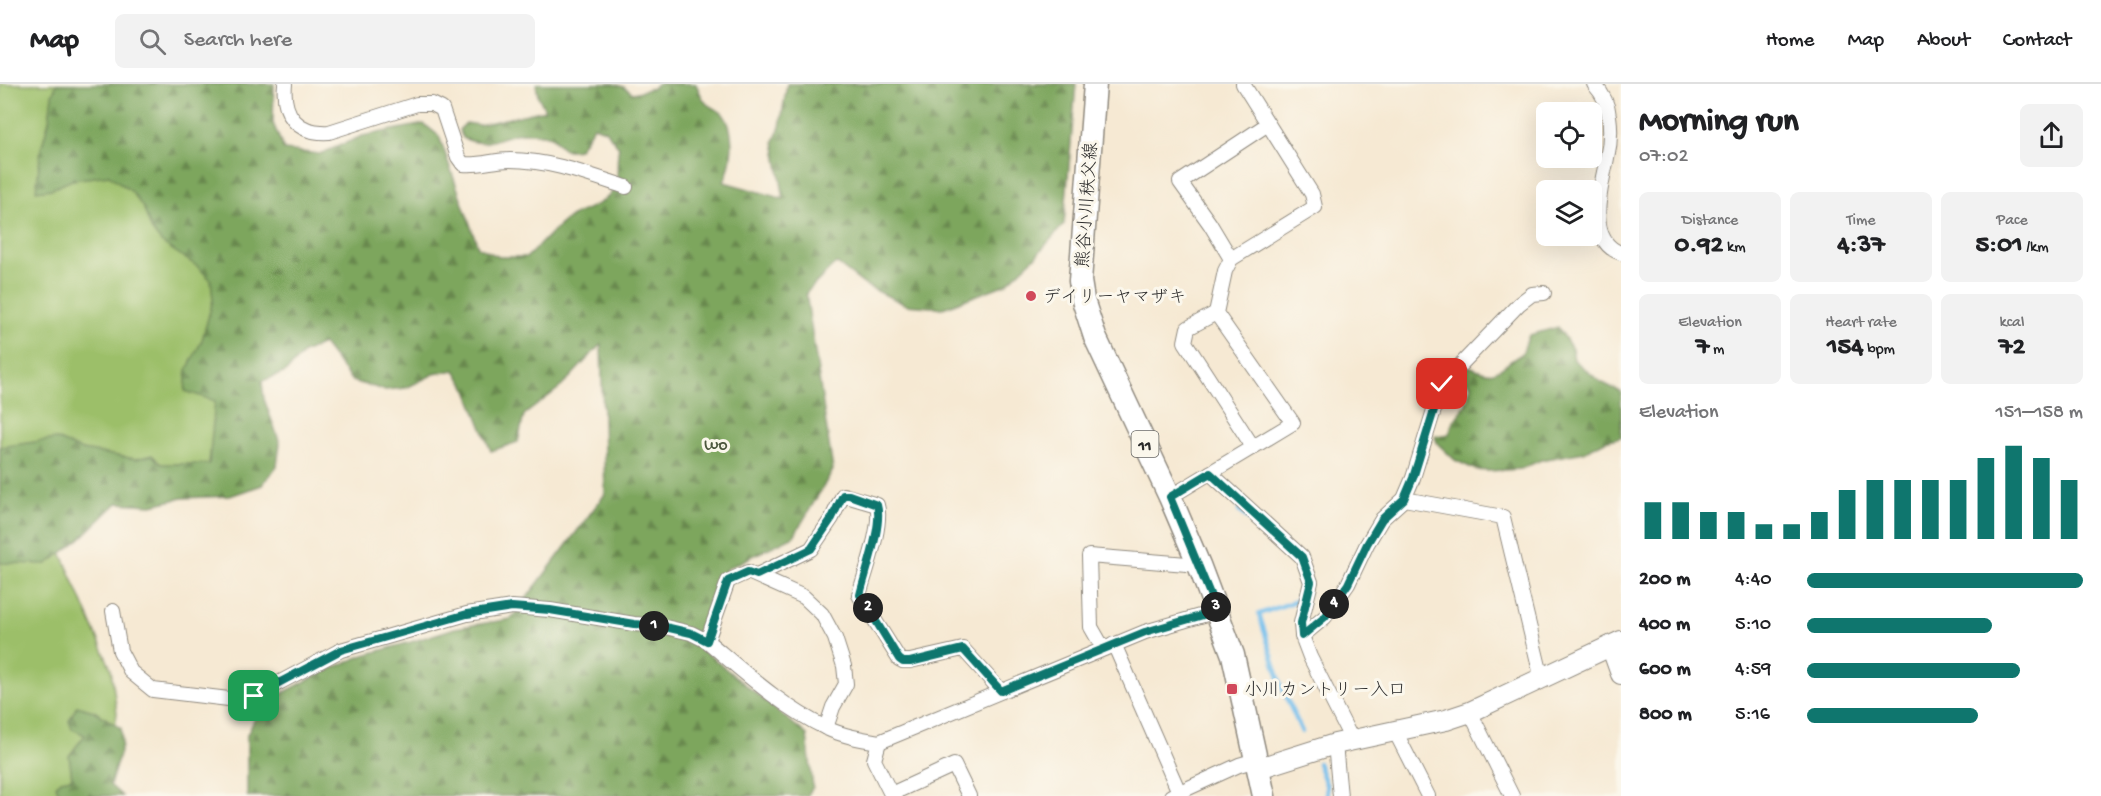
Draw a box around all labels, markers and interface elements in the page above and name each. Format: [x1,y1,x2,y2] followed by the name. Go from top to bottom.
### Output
[115,14,535,68] search box
[30,25,79,58] text: Map
[136,25,169,58] icon: search
[184,28,292,54] text: Search here
[1766,29,1814,54] text: Home
[1847,29,1884,54] text: Map
[1917,29,1970,54] text: About
[2003,29,2071,54] text: Contact
[1536,102,1602,246] map controls
[1536,102,1602,168] button: locate
[1639,104,1799,142] text: Morning run
[2020,104,2083,167] button: share
[1073,142,1103,269] street label: 熊谷小川秩父線
[1639,146,1688,169] text: 07:02
[1536,180,1602,246] button: layers
[1682,212,1738,231] text: Distance
[1846,212,1876,231] text: Time
[1996,212,2028,231] text: Pace
[1675,231,1723,262] text: 0.92
[1837,231,1885,262] text: 4:37
[1975,231,2022,262] text: 5:01
[1723,239,1745,258] text: km
[2022,239,2049,258] text: /km
[1043,288,1186,309] place label: デイリーヤマザキ
[1024,289,1038,303] marker: デイリーヤマザキ
[1678,314,1742,333] text: Elevation
[1825,314,1897,333] text: Heart rate
[2000,314,2024,333] text: kcal
[1696,333,1709,364] text: 7
[1827,333,1864,364] text: 154
[1999,333,2025,364] text: 72
[1709,341,1724,360] text: m
[1864,341,1895,360] text: bpm
[1416,358,1467,409] pin
[1425,367,1458,400] icon: check
[1639,402,1719,425] text: Elevation
[1996,402,2083,425] text: 151–158 m
[1132,431,1158,457] road number: 11
[704,435,728,456] park label: wo
[1639,569,1690,592] text: 200 m
[1735,569,1772,592] text: 4:40
[1319,589,1349,619] pin: 4
[1201,592,1231,622] pin: 3
[853,593,883,623] pin: 2
[1330,594,1338,613] text: 4
[1212,597,1220,616] text: 3
[864,598,872,617] text: 2
[639,611,669,641] pin: 1
[1639,614,1690,637] text: 400 m
[1735,614,1771,637] text: 5:10
[651,616,657,635] text: 1
[1639,659,1691,682] text: 600 m
[1735,659,1771,682] text: 4:59
[228,670,279,721] pin
[237,679,270,712] icon: arrive
[1244,680,1406,702] place label: 小川カントリー入口
[1225,682,1239,696] marker: 小川カントリー入口
[1639,704,1692,727] text: 800 m
[1735,704,1770,727] text: 5:16

